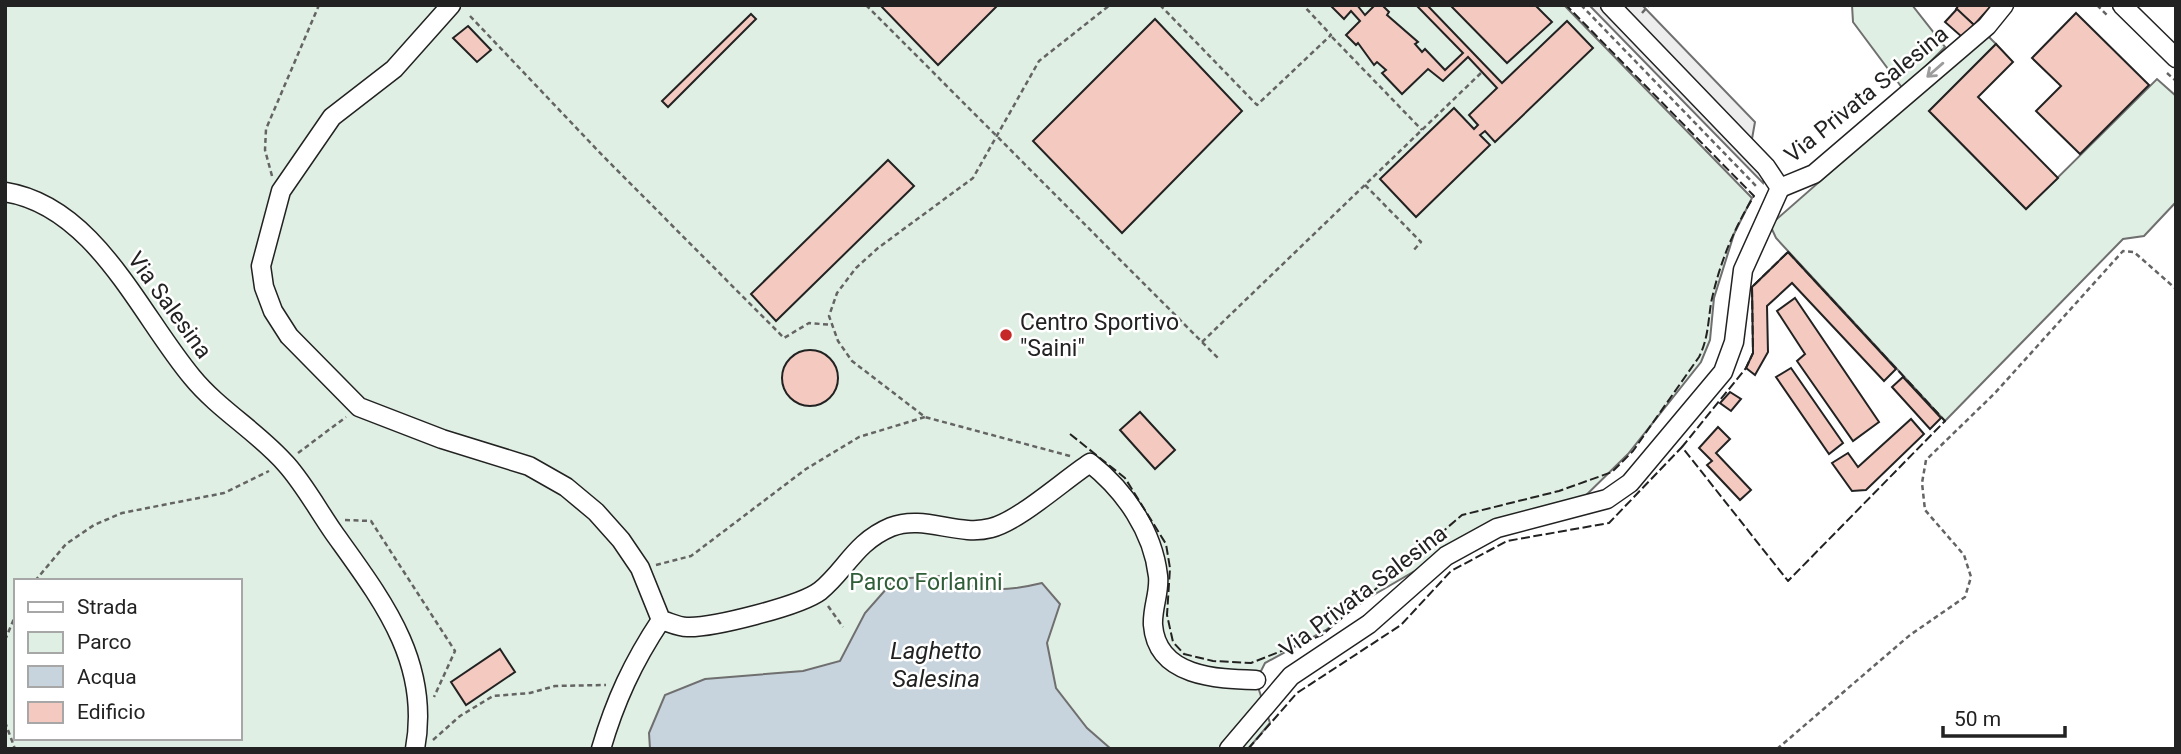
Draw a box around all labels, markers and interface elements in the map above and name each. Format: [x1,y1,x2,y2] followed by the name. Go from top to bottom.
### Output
[1779,20,1953,169] street label: Via Privata Salesina
[1926,62,1944,78] one-way arrow
[122,247,217,364] street label: Via Salesina
[1020,309,1179,362] place label: Centro Sportivo "Saini"
[998,327,1014,343] marker: Centro Sportivo "Saini"
[1274,520,1452,663] street label: Via Privata Salesina
[849,569,1003,596] park label: Parco Forlanini
[14,579,242,740] legend
[77,595,138,619] text: Strada
[77,630,131,654] text: Parco
[890,637,982,693] water label: Laghetto Salesina
[77,665,137,689] text: Acqua
[1943,694,2066,738] scale bar
[77,700,145,724] text: Edificio
[1954,707,2001,731] text: 50 m

